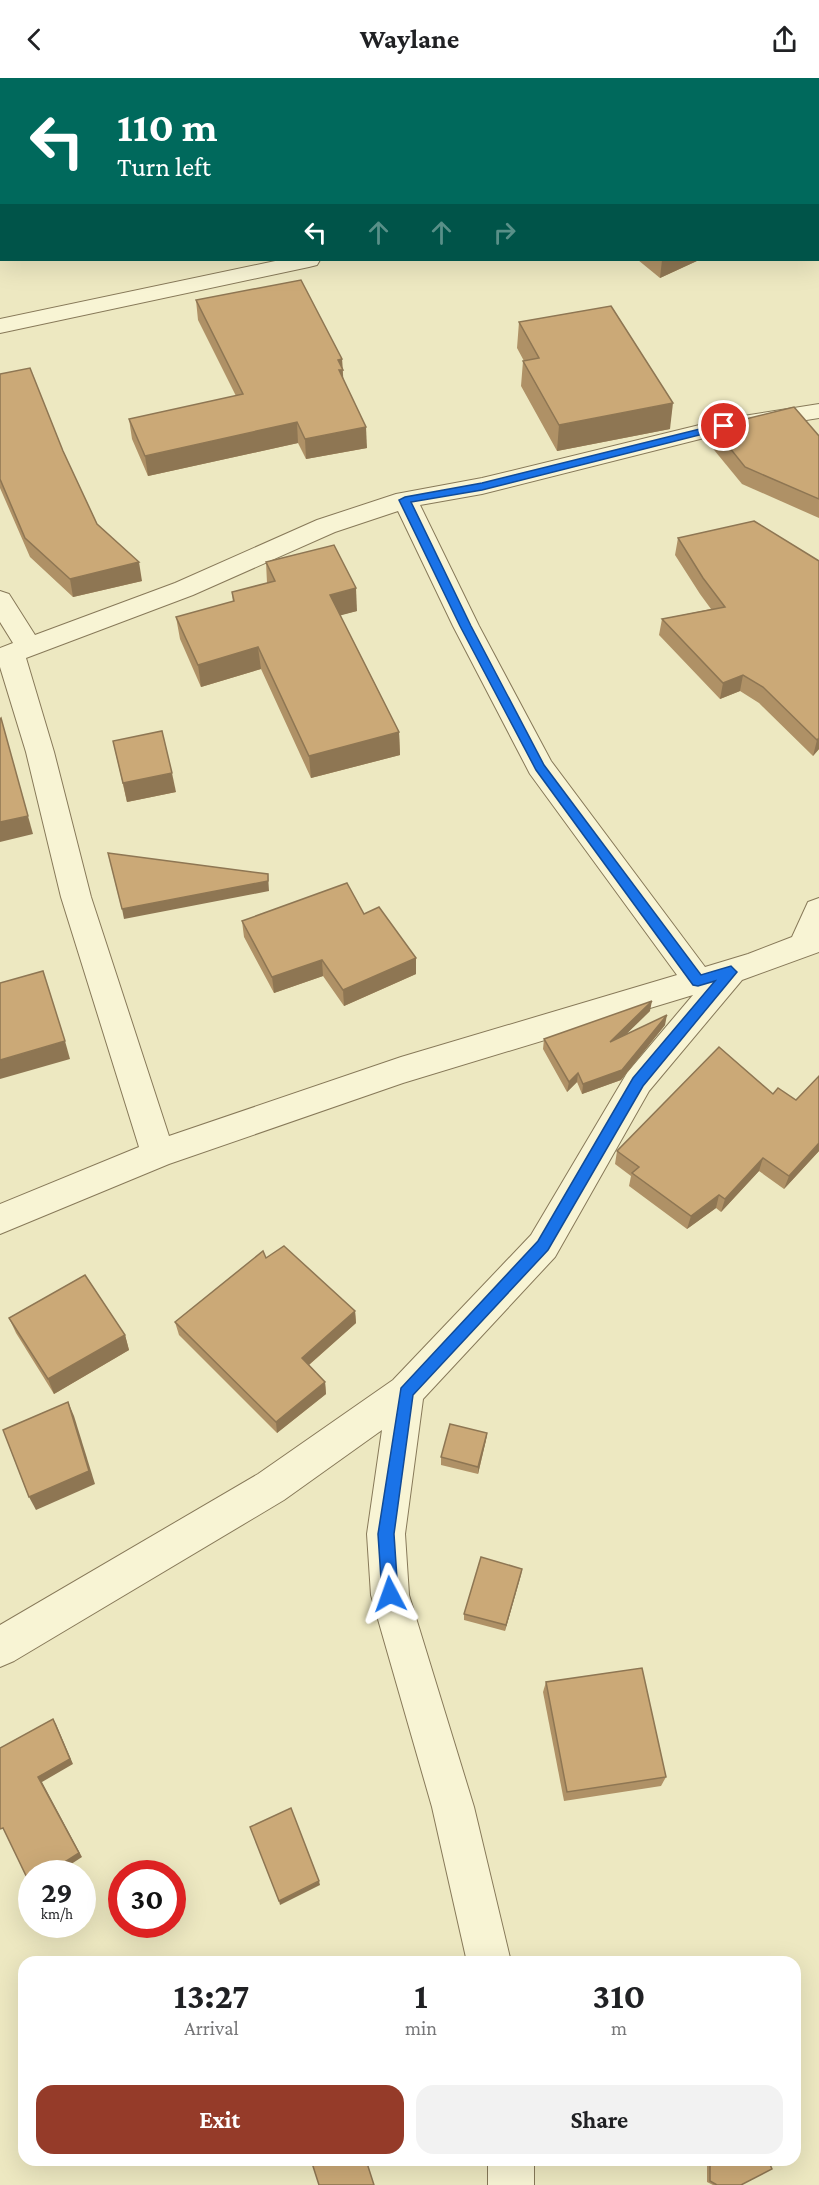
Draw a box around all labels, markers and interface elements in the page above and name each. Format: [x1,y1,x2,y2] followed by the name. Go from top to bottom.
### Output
[18,23,51,56] icon: back
[768,23,801,56] icon: share
[360,24,459,54] text: Waylane
[18,102,96,180] icon: left
[117,103,218,150] text: 110 m
[117,152,211,182] text: Turn left
[299,216,332,249] icon: left
[362,216,395,249] icon: ahead
[425,216,458,249] icon: ahead
[488,216,521,249] icon: right
[698,400,749,451] pin
[707,409,740,442] icon: arrive
[358,1562,422,1626] position arrow
[108,1860,186,1938] speed limit sign: 30
[41,1875,73,1908] text: 29
[41,1906,73,1922] text: km/h
[174,1976,250,2016] text: 13:27
[414,1976,428,2016] text: 1
[593,1976,645,2016] text: 310
[184,2017,239,2039] text: Arrival
[405,2017,437,2039] text: min
[611,2017,627,2039] text: m
[36,2085,404,2154] button: Exit
[416,2085,783,2154] button: Share

